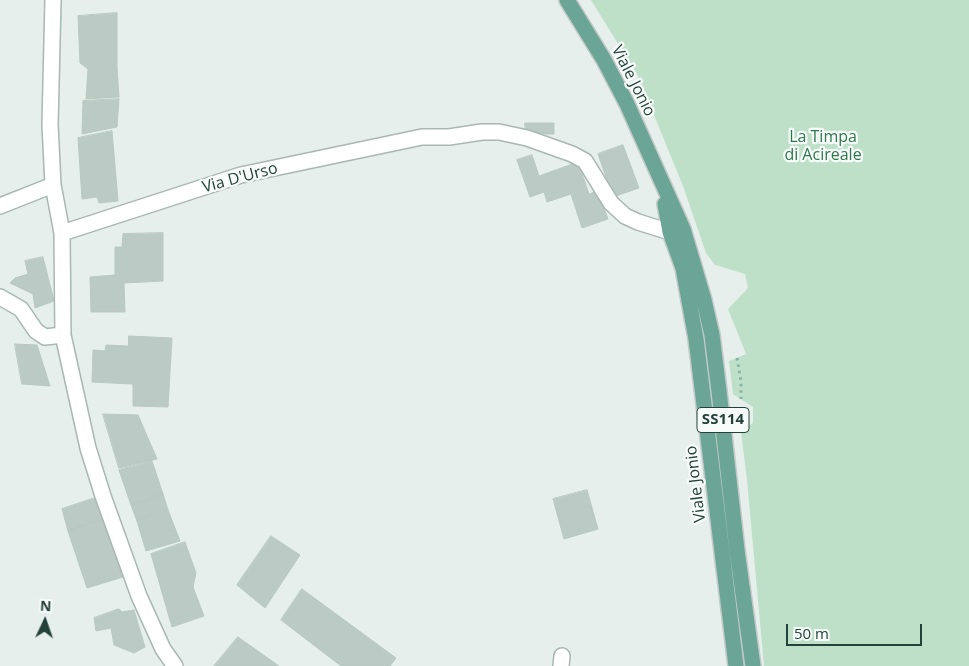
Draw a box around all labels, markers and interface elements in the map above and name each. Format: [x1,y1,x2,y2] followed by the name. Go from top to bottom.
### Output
[607,42,659,120] street label: Viale Jonio
[784,127,862,165] park label: La Timpa di Acireale
[200,159,280,197] street label: Via D'Urso
[697,408,749,432] road number: SS114
[682,445,710,523] street label: Viale Jonio
[20,596,70,646] north arrow
[40,596,52,615] text: N
[789,614,925,646] scale bar
[794,623,829,643] text: 50 m

